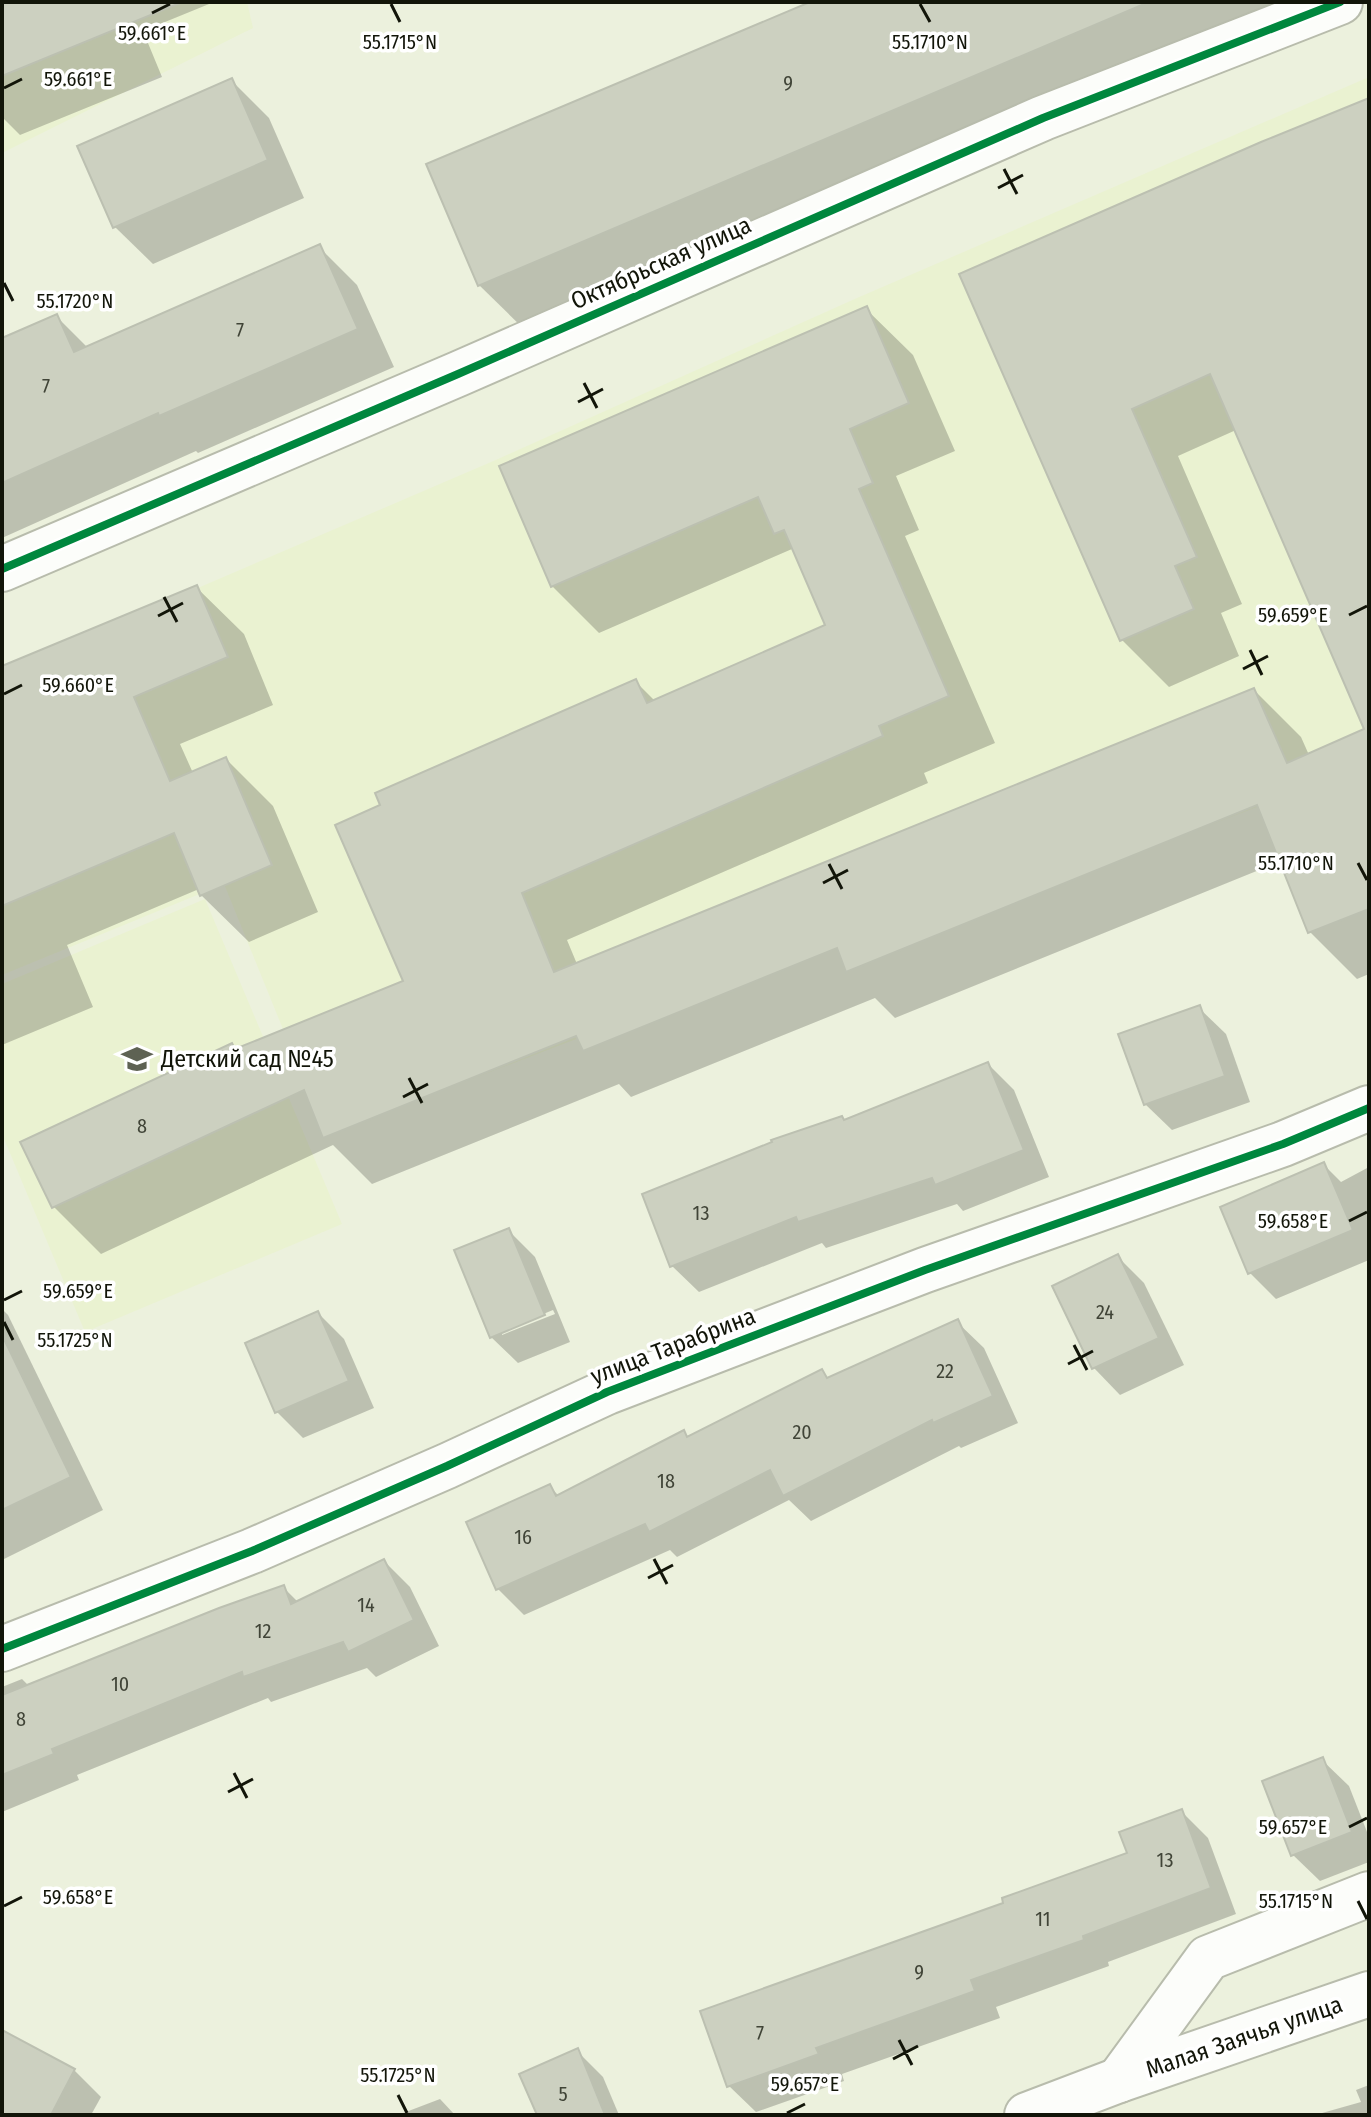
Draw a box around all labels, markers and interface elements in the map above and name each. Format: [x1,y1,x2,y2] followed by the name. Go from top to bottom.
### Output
[118,21,186,45] text: 59.661°E
[363,30,437,54] text: 55.1715°N
[892,30,968,54] text: 55.1710°N
[44,67,112,91] text: 59.661°E
[783,71,793,95] house number: 9
[566,211,756,315] street label: Октябрьская улица
[37,289,113,313] text: 55.1720°N
[236,318,244,342] house number: 7
[42,374,50,398] house number: 7
[1258,603,1328,627] text: 59.659°E
[42,673,114,697] text: 59.660°E
[1258,851,1334,875] text: 55.1710°N
[120,1042,154,1076] school or university icon: Детский сад №45
[160,1045,334,1073] place label: Детский сад №45
[137,1114,147,1138] house number: 8
[693,1201,709,1225] house number: 13
[1258,1209,1328,1233] text: 59.658°E
[43,1279,113,1303] text: 59.659°E
[1096,1300,1114,1324] house number: 24
[587,1302,759,1390] street label: улица Тарабрина
[37,1328,113,1352] text: 55.1725°N
[936,1359,954,1383] house number: 22
[792,1420,812,1444] house number: 20
[657,1469,675,1493] house number: 18
[514,1525,532,1549] house number: 16
[357,1593,375,1617] house number: 14
[255,1619,271,1643] house number: 12
[111,1672,129,1696] house number: 10
[16,1707,26,1731] house number: 8
[1259,1815,1327,1839] text: 59.657°E
[1157,1848,1173,1872] house number: 13
[43,1885,113,1909] text: 59.658°E
[1259,1889,1333,1913] text: 55.1715°N
[1035,1907,1051,1931] house number: 11
[914,1960,924,1984] house number: 9
[1142,1990,1346,2084] street label: Малая Заячья улица
[756,2021,764,2045] house number: 7
[360,2063,436,2087] text: 55.1725°N
[771,2072,839,2096] text: 59.657°E
[558,2082,568,2106] house number: 5

